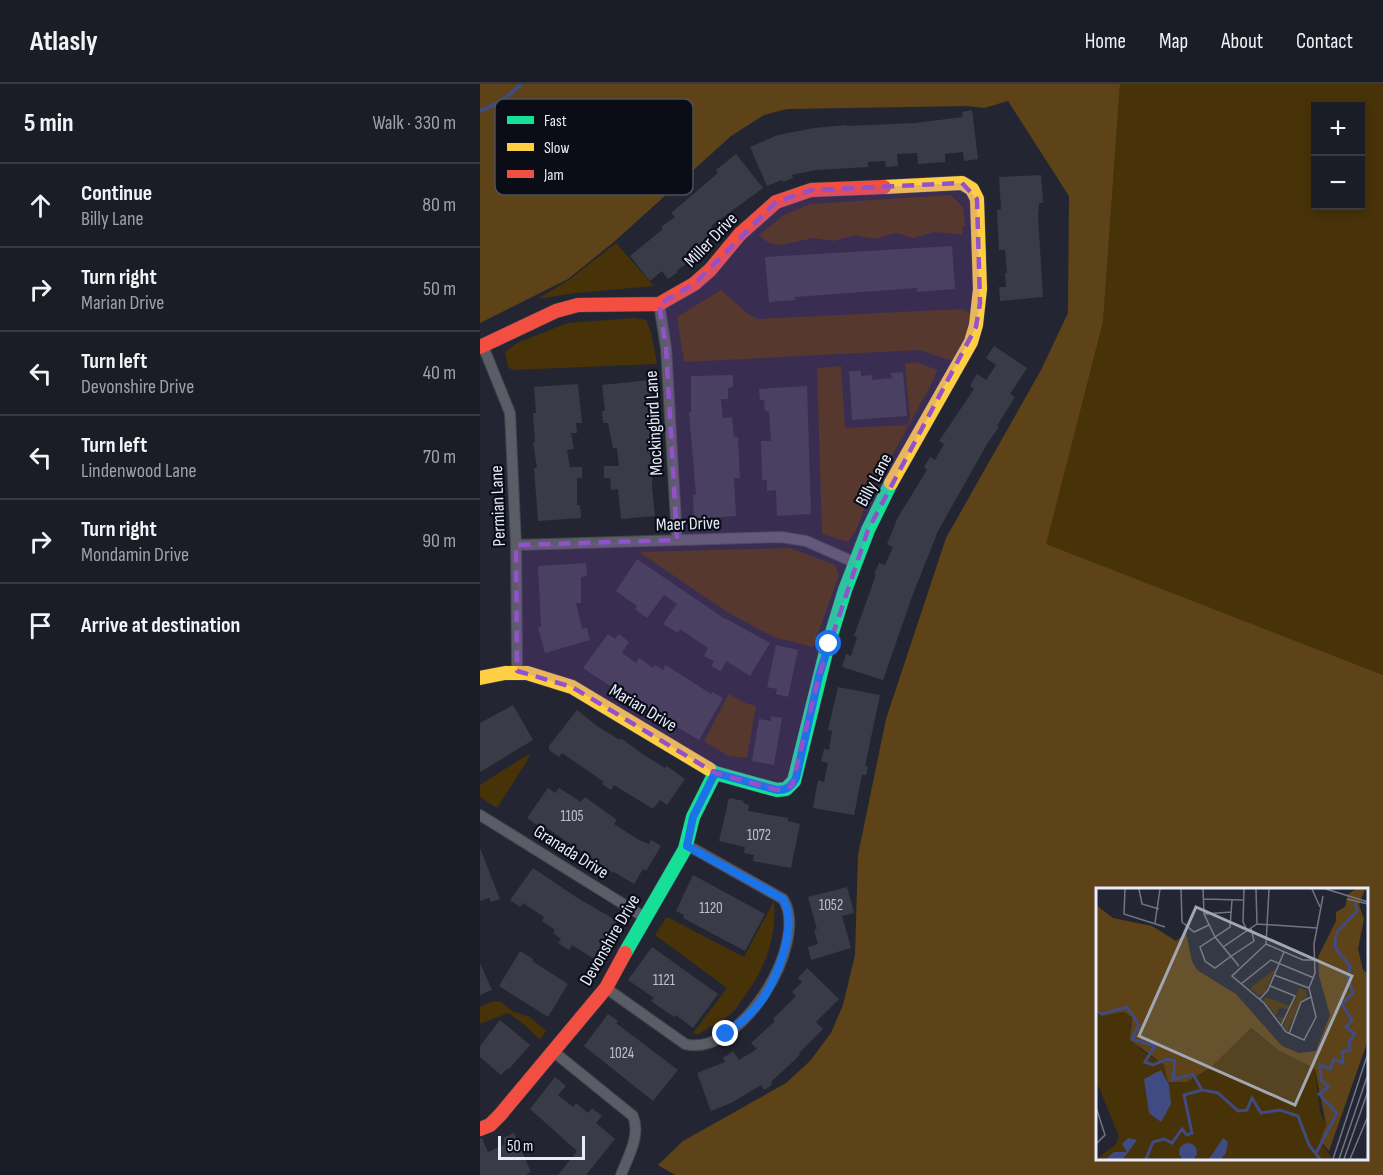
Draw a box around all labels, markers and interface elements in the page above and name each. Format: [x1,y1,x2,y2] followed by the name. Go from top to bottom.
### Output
[30,25,98,58] text: Atlasly
[1085,29,1126,54] text: Home
[1159,29,1188,54] text: Map
[1221,29,1263,54] text: About
[1296,29,1353,54] text: Contact
[495,99,693,195] legend
[1311,102,1365,210] map controls
[1311,102,1365,156] button: +
[24,108,74,139] text: 5 min
[372,111,456,135] text: Walk · 330 m
[544,112,567,131] text: Fast
[544,139,569,158] text: Slow
[1311,156,1365,210] button: −
[543,166,564,185] text: Jam
[81,180,152,207] text: Continue
[24,189,57,222] icon: ahead
[422,193,456,217] text: 80 m
[81,207,144,231] text: Billy Lane
[680,208,742,272] street label: Miller Drive
[81,264,157,291] text: Turn right
[24,273,57,306] icon: right
[423,277,456,301] text: 50 m
[81,291,164,315] text: Marian Drive
[81,348,147,375] text: Turn left
[24,357,57,390] icon: left
[423,361,456,385] text: 40 m
[641,370,667,476] street label: Mockingbird Lane
[81,375,194,399] text: Devonshire Drive
[81,432,147,459] text: Turn left
[24,441,57,474] icon: left
[423,445,456,469] text: 70 m
[851,450,897,510] street label: Billy Lane
[81,459,197,483] text: Lindenwood Lane
[486,465,510,547] street label: Permian Lane
[655,512,721,536] street label: Maer Drive
[81,516,157,543] text: Turn right
[24,525,57,558] icon: right
[422,529,456,553] text: 90 m
[81,543,189,567] text: Mondamin Drive
[24,609,57,642] icon: arrive
[81,612,240,639] text: Arrive at destination
[815,630,841,656] route start
[605,680,681,736] street label: Marian Drive
[560,807,584,826] house number: 1105
[530,821,612,883] street label: Granada Drive
[747,826,771,845] house number: 1072
[1096,888,1368,1160] inset map
[575,891,645,989] street label: Devonshire Drive
[819,896,843,915] house number: 1052
[699,899,723,918] house number: 1120
[653,971,676,990] house number: 1121
[712,1020,738,1046] route end
[610,1044,634,1063] house number: 1024
[498,1133,585,1160] scale bar
[507,1137,533,1156] text: 50 m

